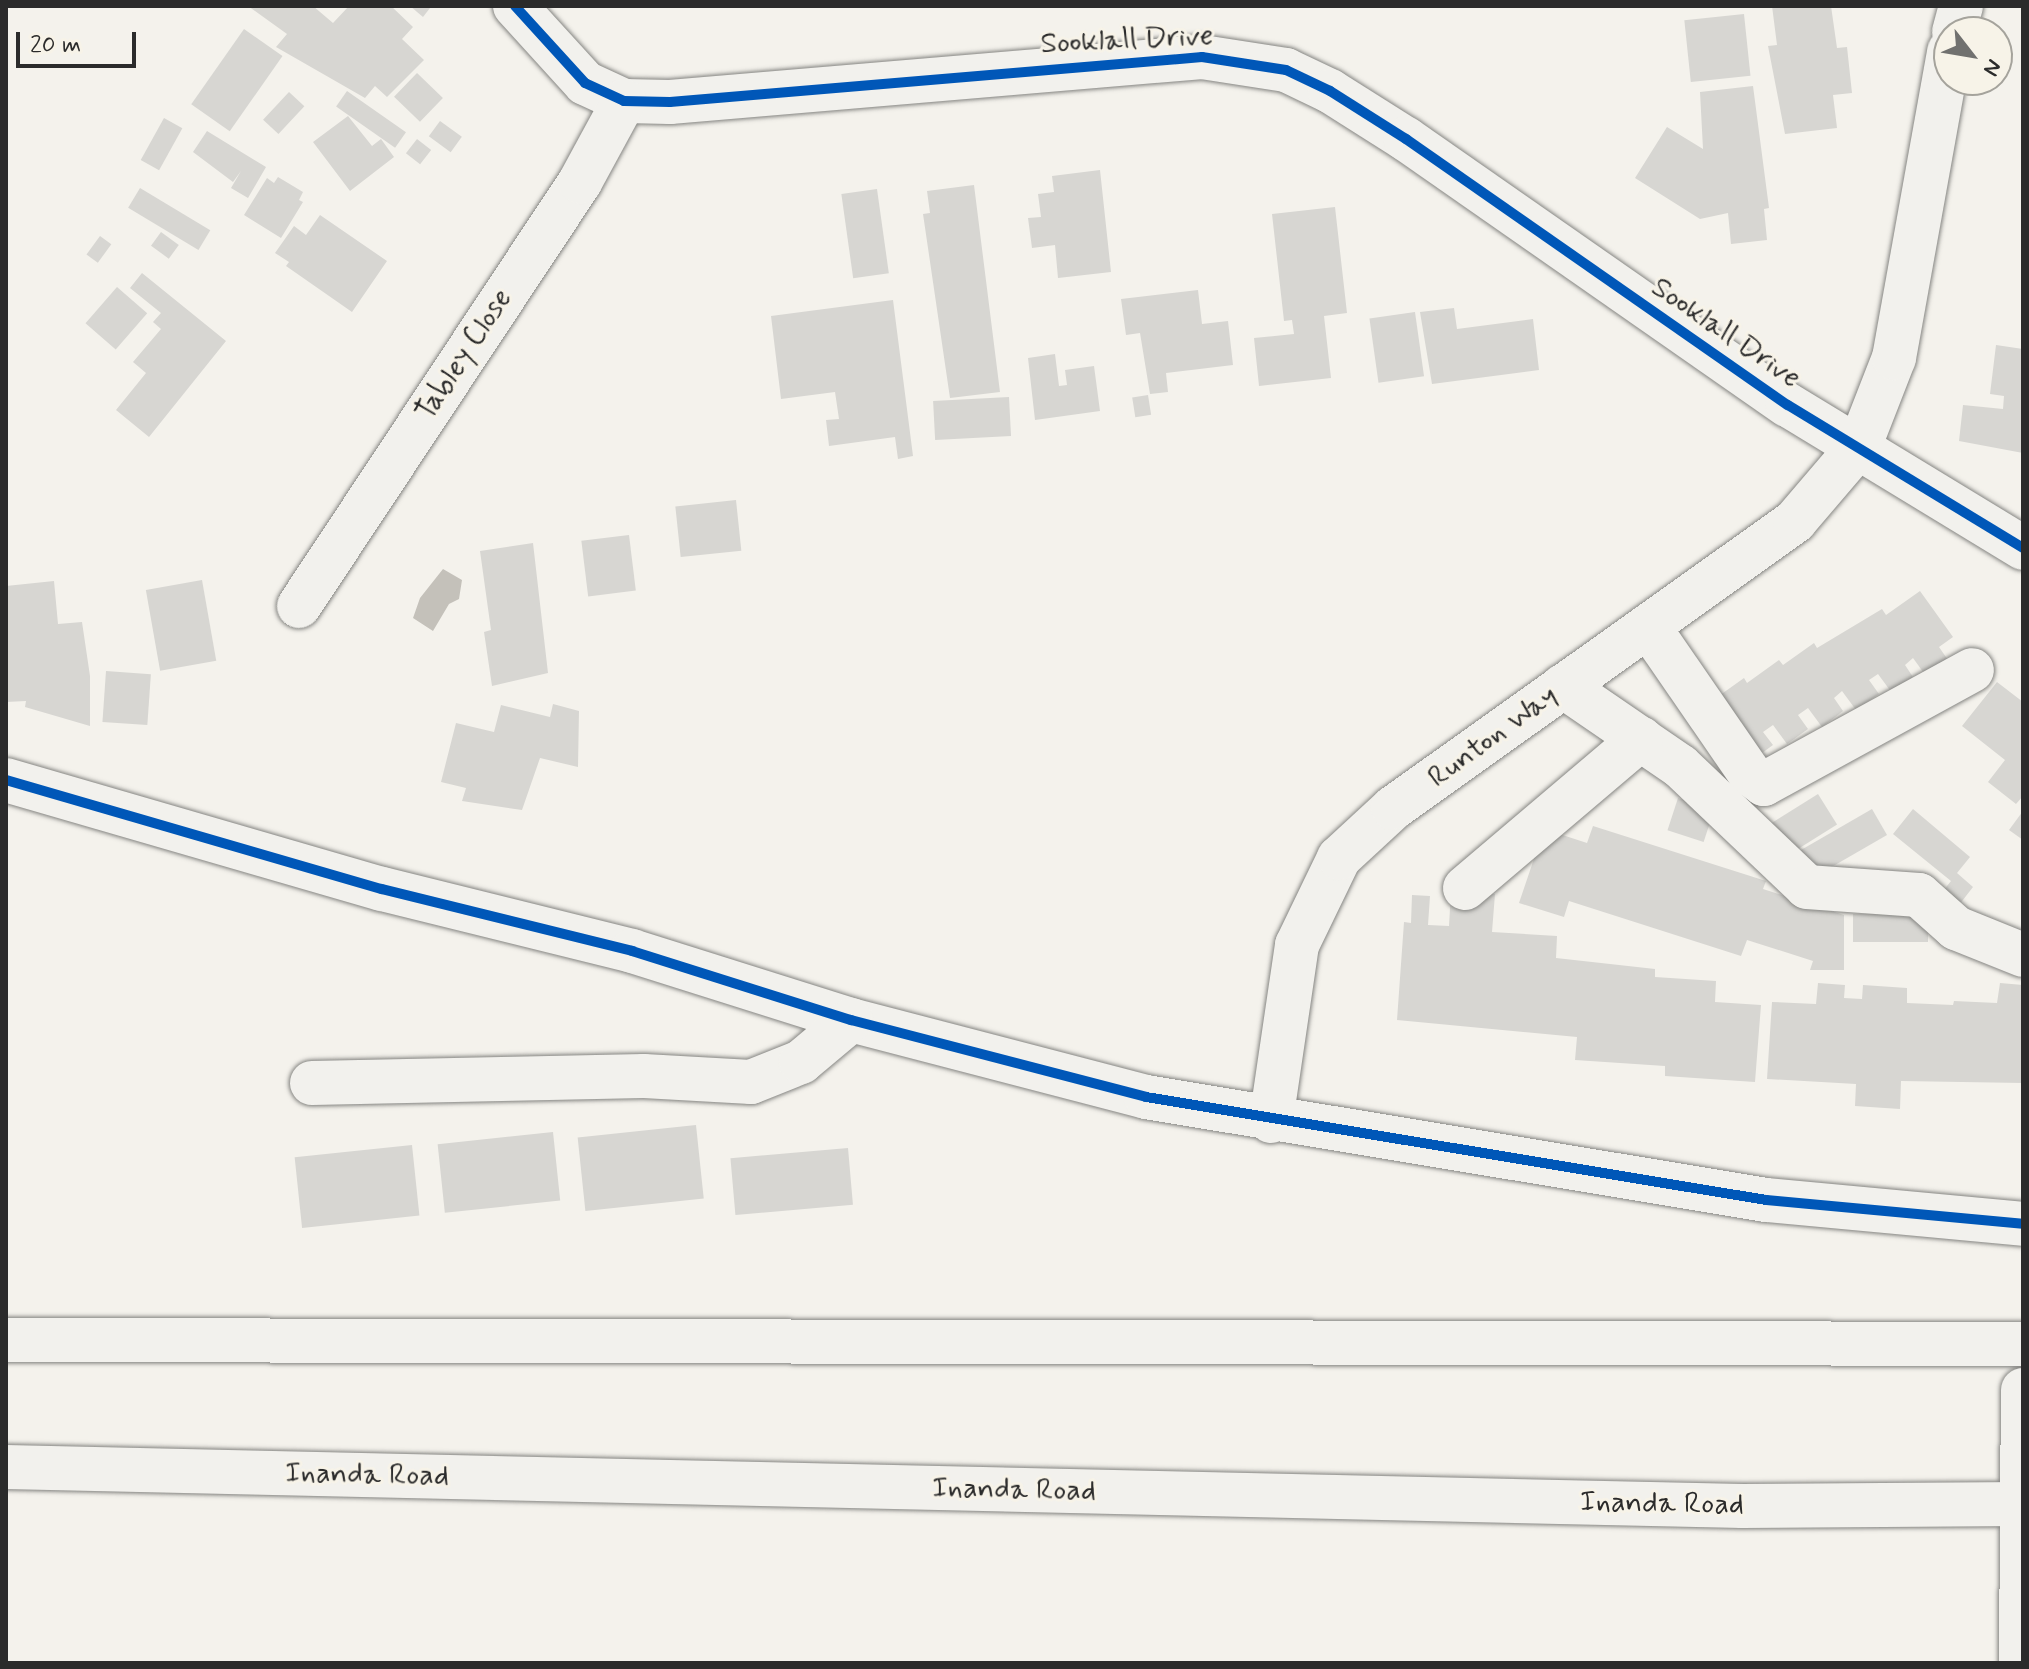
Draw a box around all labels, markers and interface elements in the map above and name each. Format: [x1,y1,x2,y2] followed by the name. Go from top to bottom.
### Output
[20,16,140,66] scale bar
[1933,16,2013,96] north arrow
[1041,18,1213,62] street label: Sooklall Drive
[30,30,81,61] text: 20 m
[1976,54,2008,81] text: N
[1645,270,1807,396] street label: Sooklall Drive
[406,280,522,430] street label: Tabley Close
[1420,677,1566,797] street label: Runton Way
[285,1456,449,1494] street label: Inanda Road
[932,1471,1096,1509] street label: Inanda Road
[1580,1485,1744,1523] street label: Inanda Road

